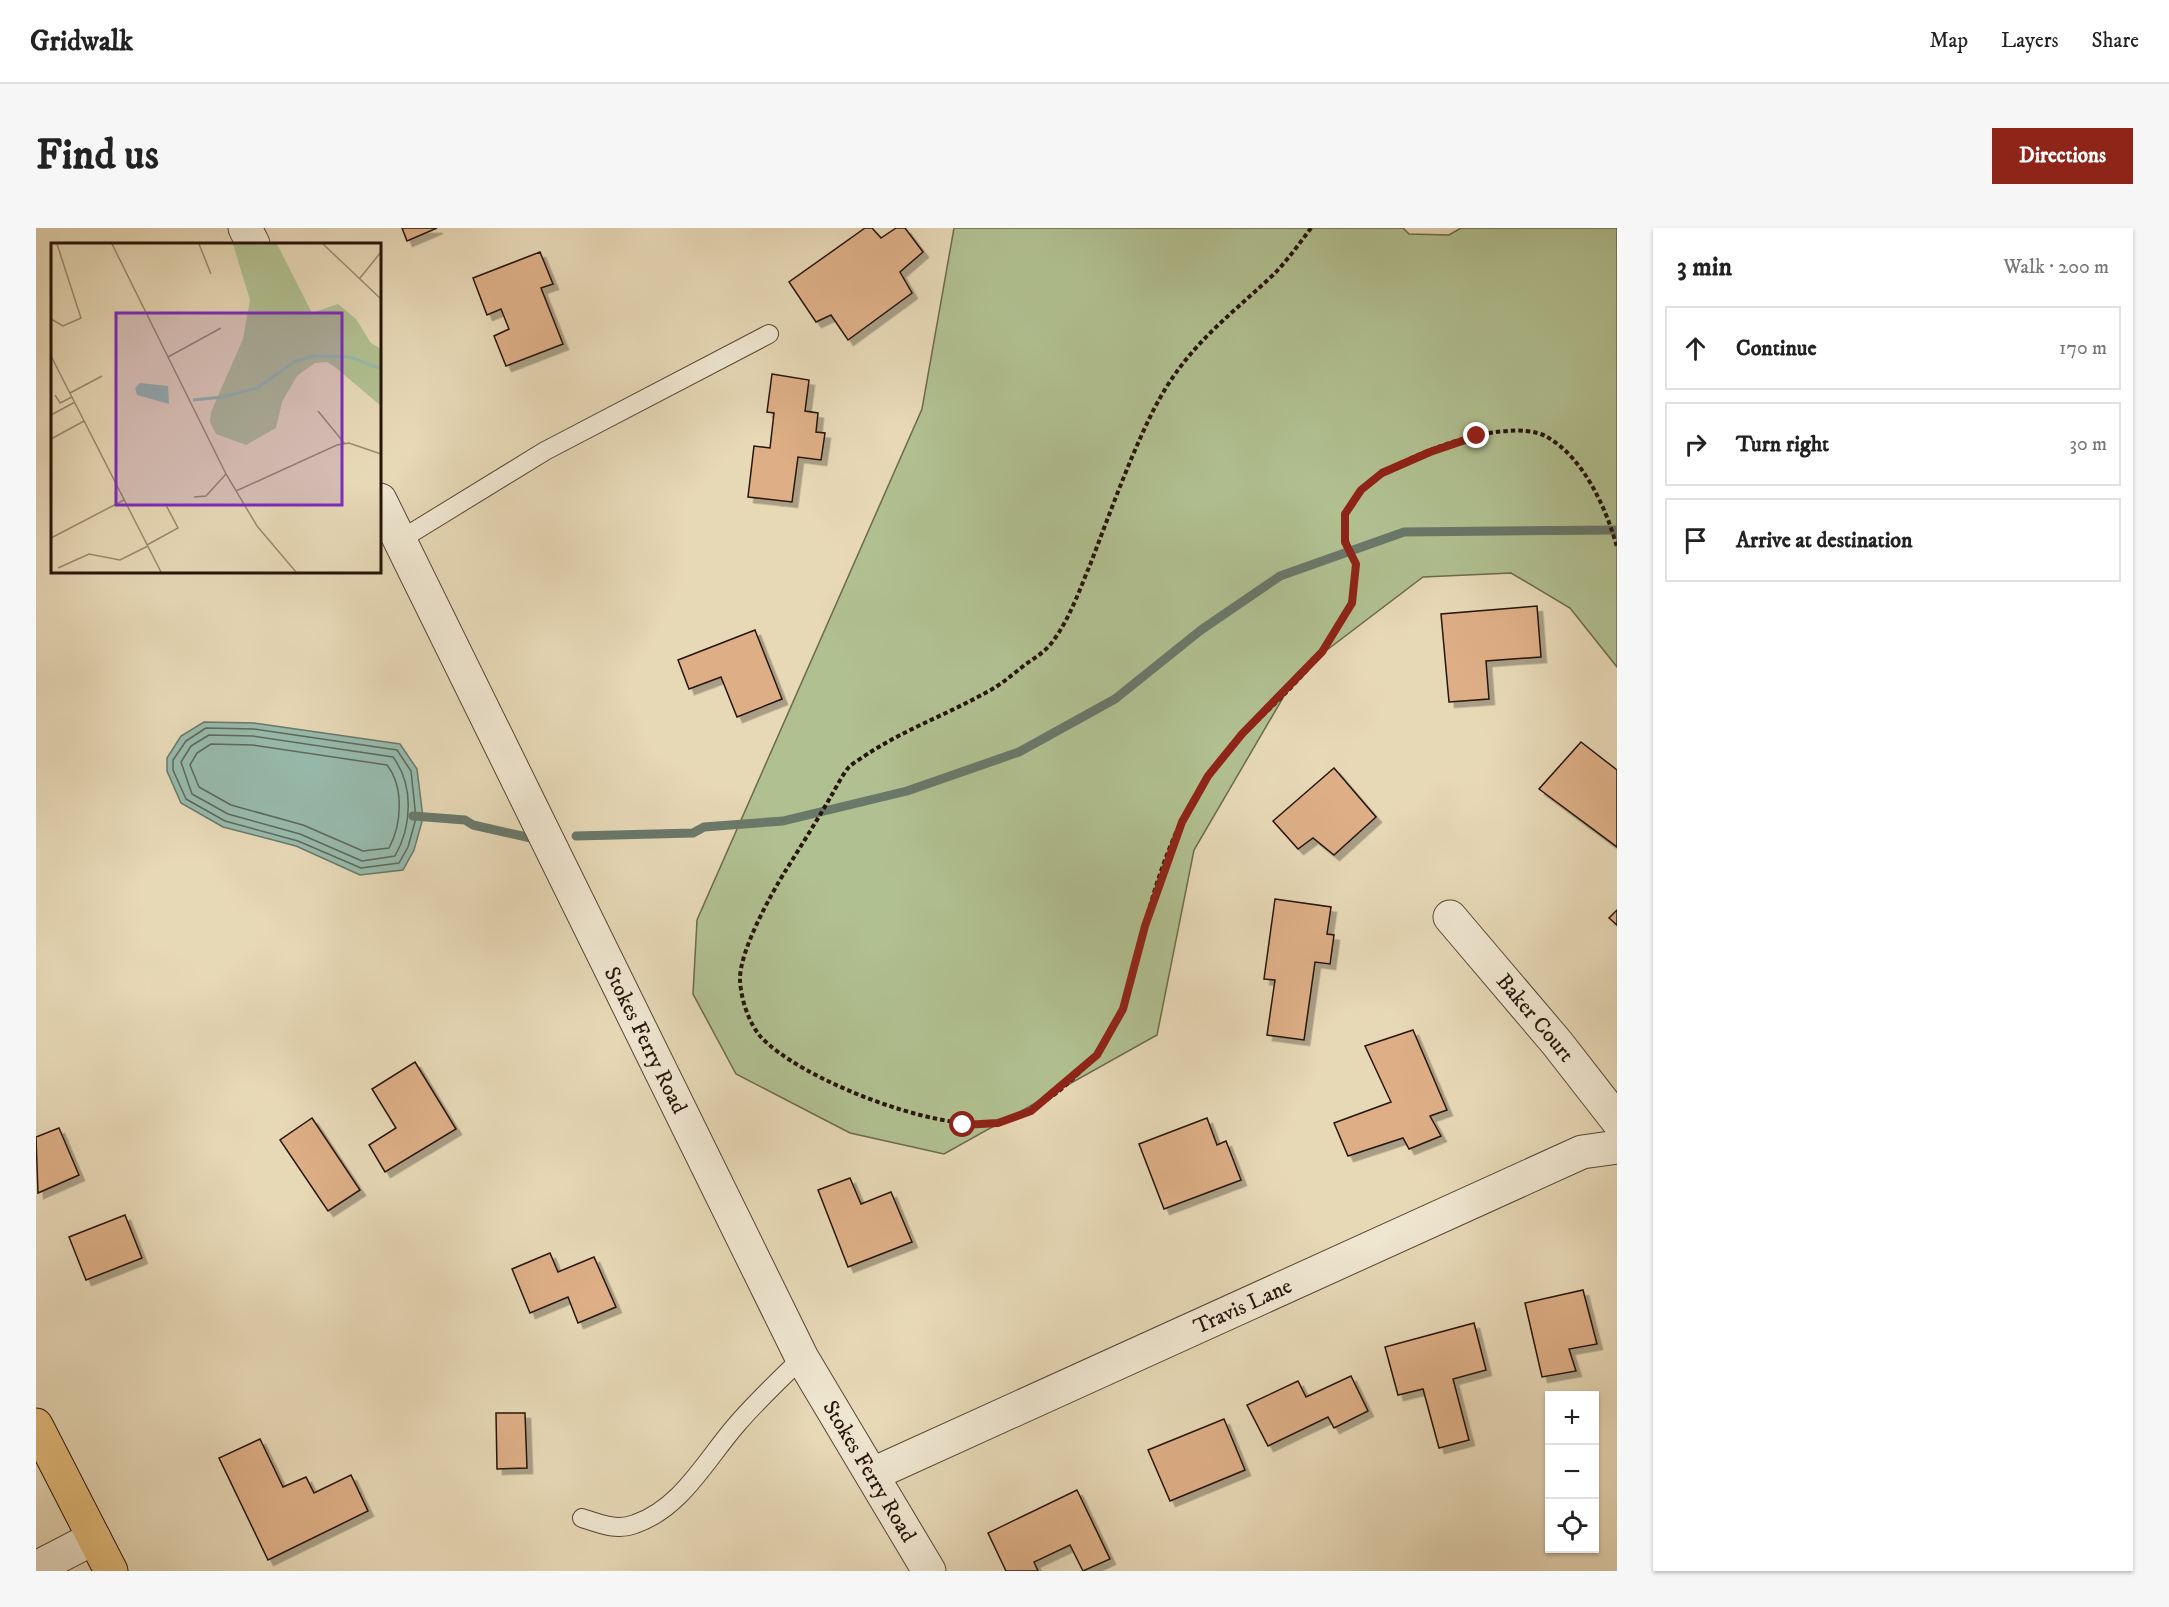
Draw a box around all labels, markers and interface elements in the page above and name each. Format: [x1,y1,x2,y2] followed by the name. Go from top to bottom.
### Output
[30,24,133,59] text: Gridwalk
[1929,28,1968,54] text: Map
[2001,28,2059,54] text: Layers
[2092,28,2139,54] text: Share
[1992,128,2133,184] button: Directions
[36,130,159,182] text: Find us
[51,243,381,573] inset map
[1677,251,1732,284] text: 3 min
[2003,255,2109,280] text: Walk · 200 m
[1679,332,1712,365] icon: ahead
[1736,335,1817,362] text: Continue
[2059,336,2107,361] text: 170 m
[1463,422,1489,448] route end
[1679,428,1712,461] icon: right
[1736,431,1829,458] text: Turn right
[2069,432,2107,457] text: 30 m
[1679,524,1712,557] icon: arrive
[1736,527,1913,554] text: Arrive at destination
[598,962,693,1118] street label: Stokes Ferry Road
[1490,968,1580,1067] street label: Baker Court
[949,1111,975,1137] route start
[1189,1272,1296,1340] street label: Travis Lane
[1545,1391,1599,1553] map controls
[1545,1391,1599,1445] button: +
[817,1395,922,1547] street label: Stokes Ferry Road
[1545,1445,1599,1499] button: −
[1545,1499,1599,1553] button: locate

